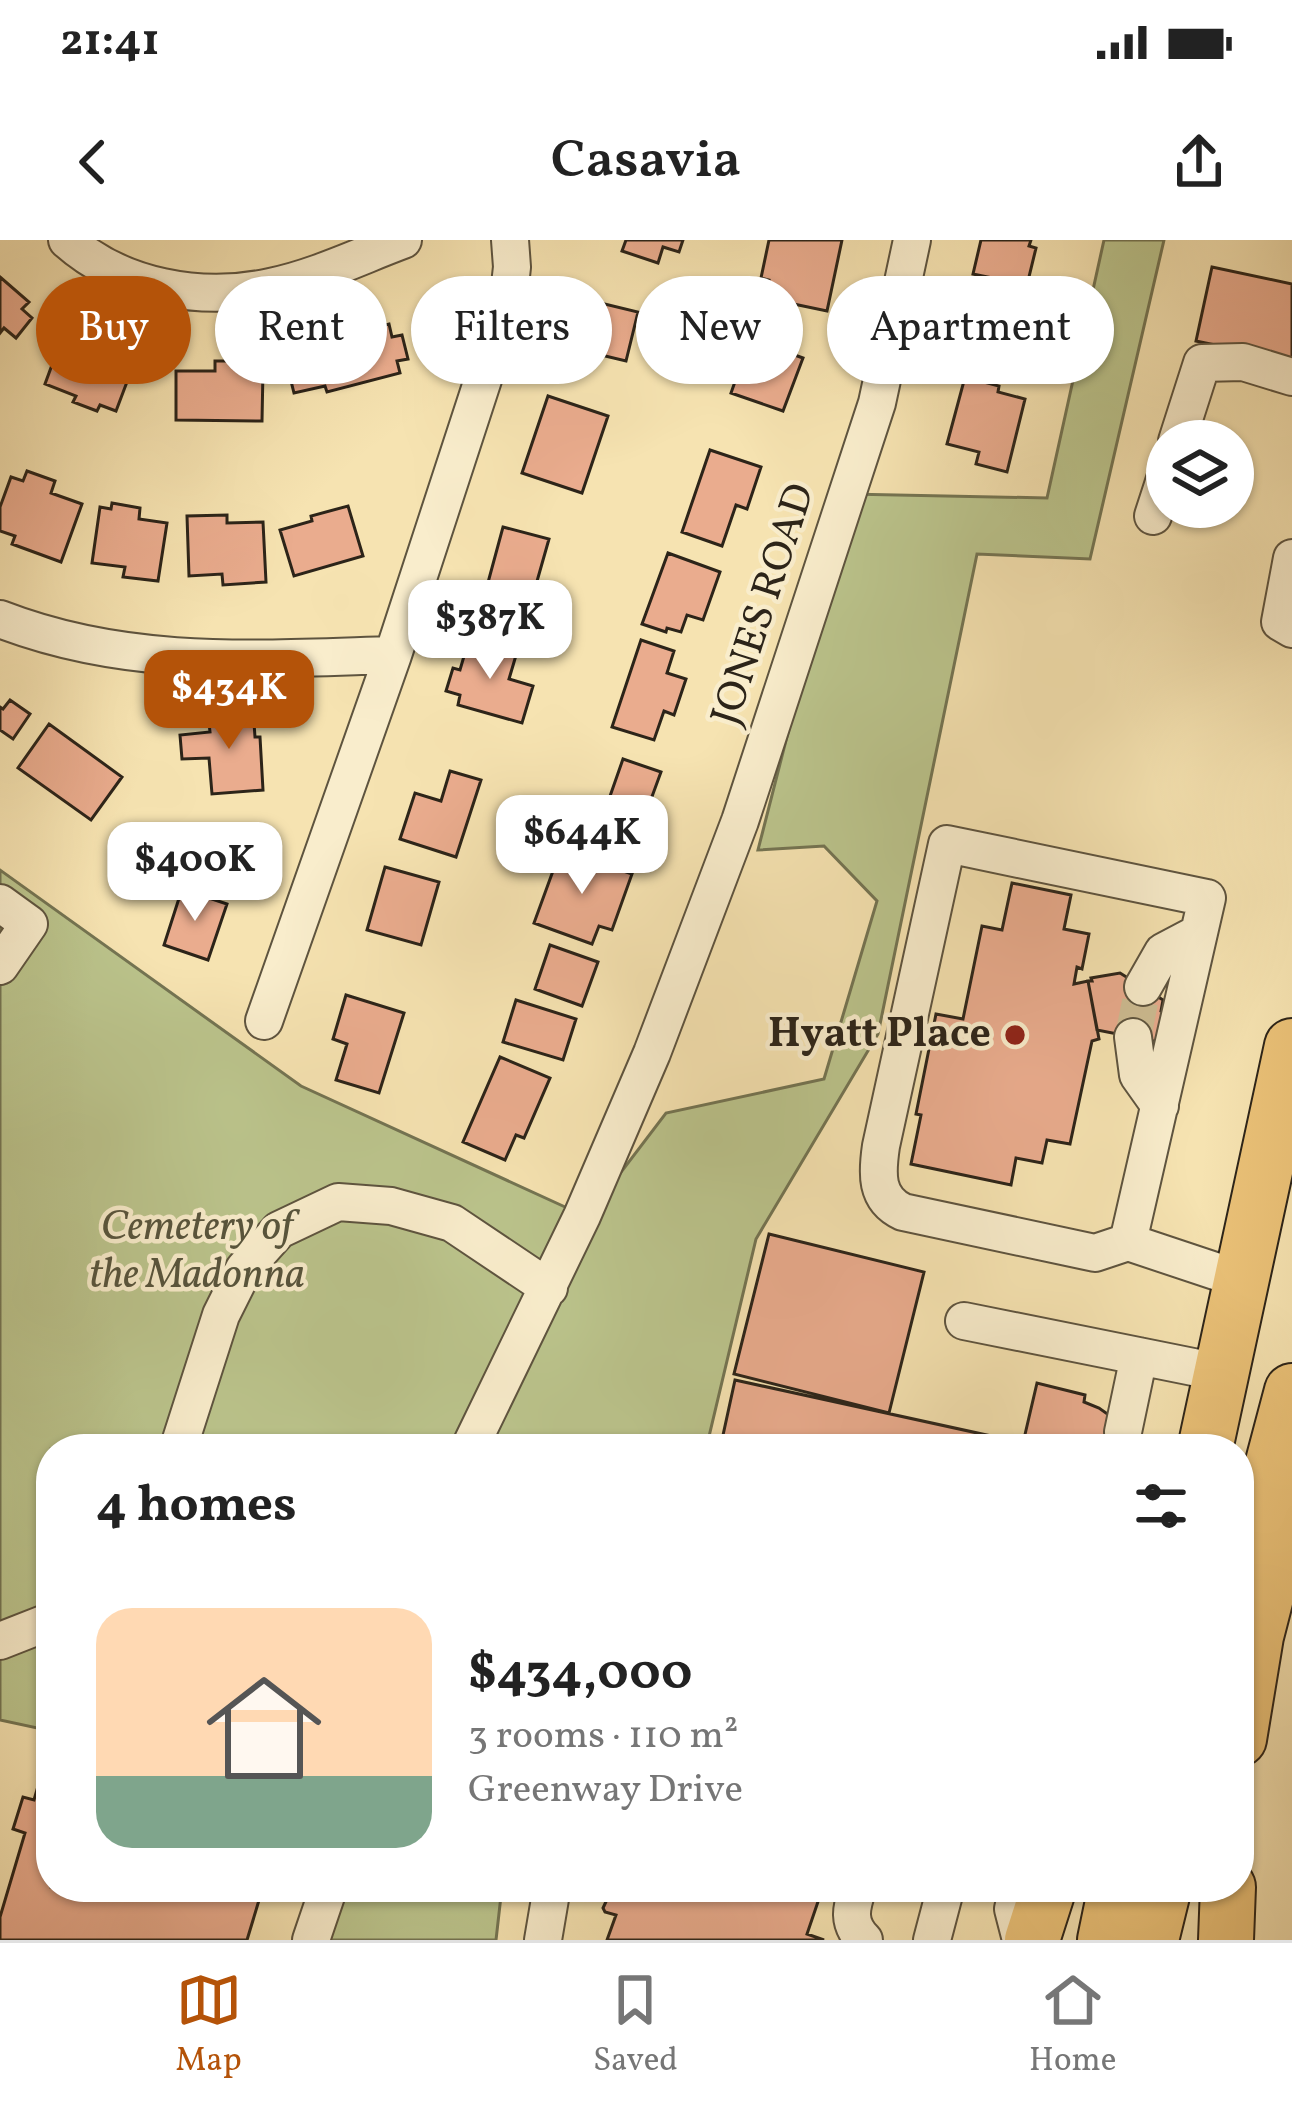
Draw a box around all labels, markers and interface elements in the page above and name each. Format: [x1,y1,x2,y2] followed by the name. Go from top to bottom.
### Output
[60,11,160,74] text: 21:41
[551,125,741,200] text: Casavia
[60,129,126,195] icon: back
[1166,129,1232,195] icon: share
[36,276,191,384] chip: Buy
[215,276,387,384] chip: Rent
[411,276,612,384] chip: Filters
[636,276,803,384] chip: New
[827,276,1114,384] chip: Apartment
[1146,420,1254,528] map controls
[1146,420,1254,528] button: layers
[698,476,832,734] street label: JONES ROAD
[406,580,574,682] pin: $387K
[435,592,545,646] text: $387K
[145,650,313,752] pin: $434K
[171,662,287,716] text: $434K
[498,795,666,897] pin: $644K
[523,807,641,861] text: $644K
[111,822,279,924] pin: $400K
[134,834,256,888] text: $400K
[768,1006,991,1065] place label: Hyatt Place
[1002,1022,1028,1048] marker: Hyatt Place
[89,1199,305,1306] park label: Cemetery of the Madonna
[96,1471,297,1542] text: 4 homes
[1128,1473,1194,1539] icon: filters
[468,1639,692,1710] text: $434,000
[192,1656,336,1800] icon: home
[468,1710,739,1764] text: 3 rooms · 110 m²
[468,1764,743,1818] text: Greenway Drive
[176,1967,242,2085] tab: Map
[593,1967,678,2085] tab: Saved
[1029,1967,1116,2085] tab: Home

